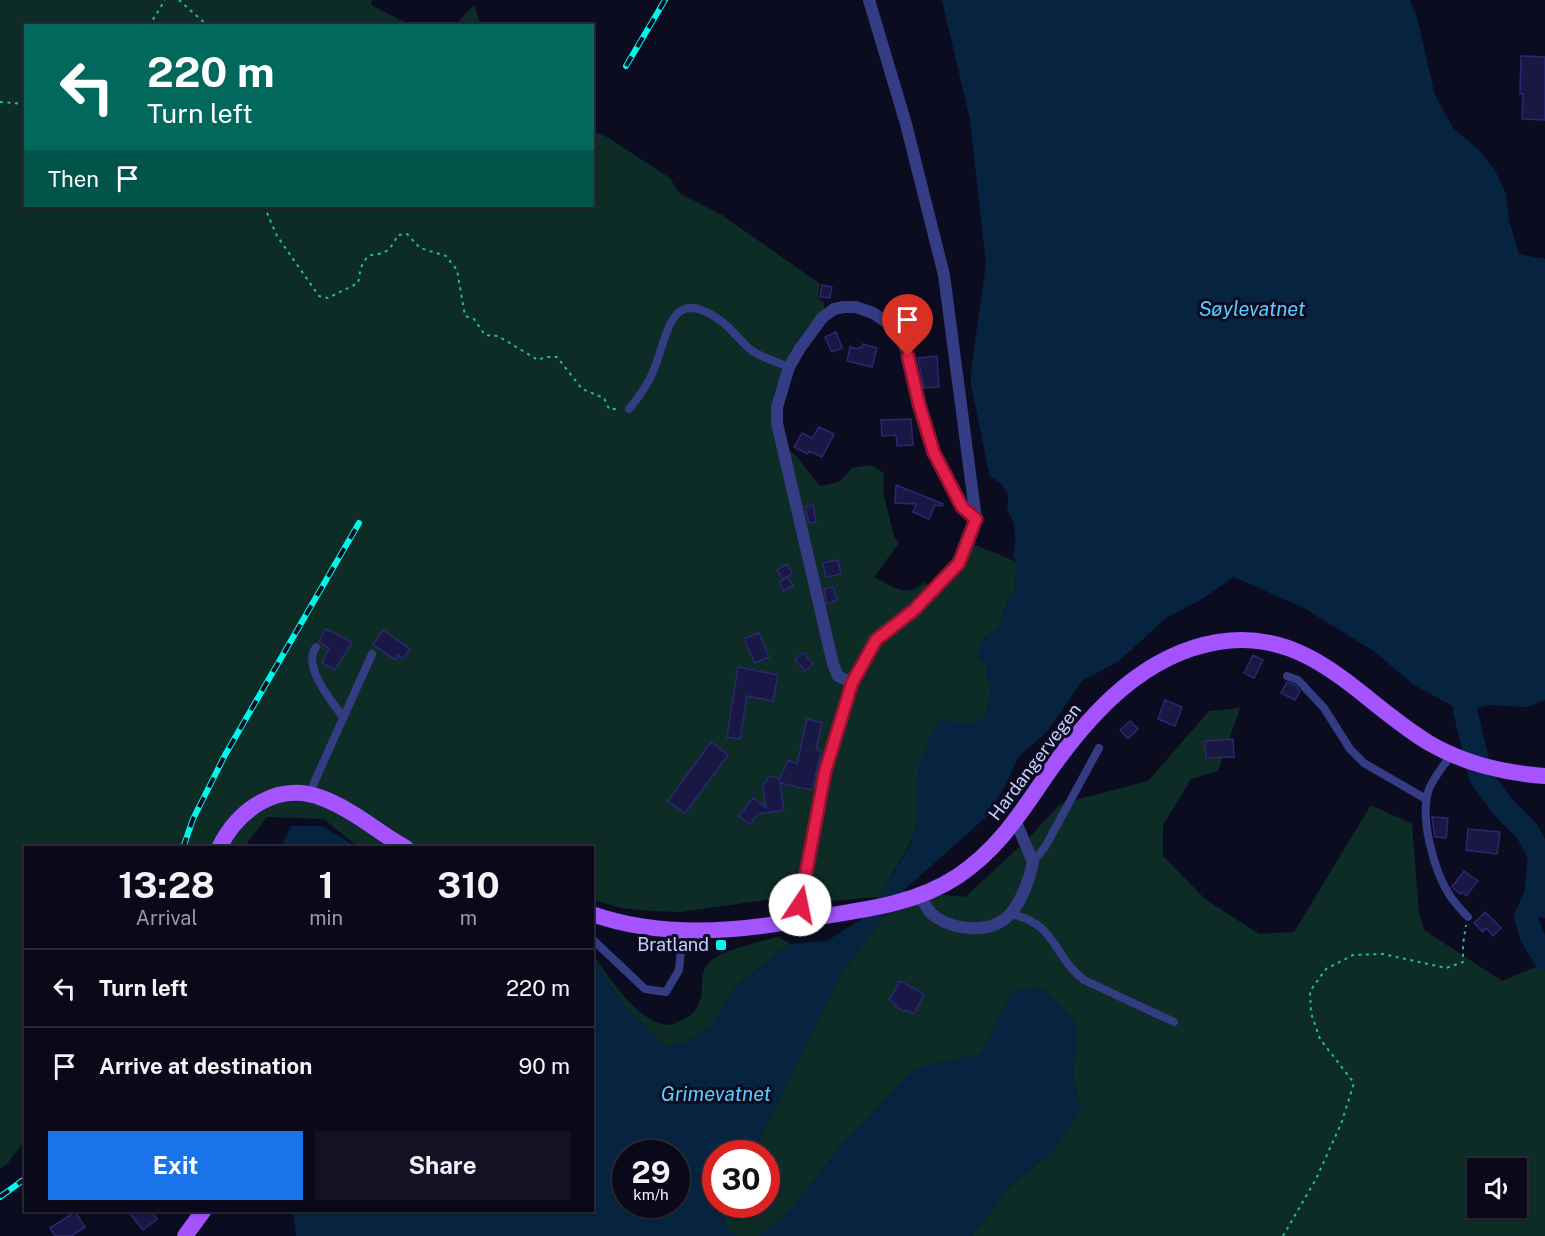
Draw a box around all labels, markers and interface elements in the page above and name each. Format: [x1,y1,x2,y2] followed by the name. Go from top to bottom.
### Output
[147,47,275,96] text: 220 m
[48,48,126,126] icon: left
[147,97,253,129] text: Turn left
[111,162,144,195] icon: arrive
[48,166,99,192] text: Then
[882,294,933,356] pin
[1199,297,1306,321] water label: Søylevatnet
[891,303,924,336] icon: arrive
[984,699,1085,824] street label: Hardangervegen
[118,864,215,906] text: 13:28
[318,864,334,906] text: 1
[437,864,500,906] text: 310
[768,873,832,937] position arrow
[136,906,197,930] text: Arrival
[309,906,343,930] text: min
[460,906,477,930] text: m
[637,934,709,955] place label: Bratland
[714,938,728,952] marker: Bratland
[48,972,81,1005] icon: left
[99,975,188,1001] text: Turn left
[506,975,570,1001] text: 220 m
[48,1050,81,1083] icon: arrive
[99,1053,312,1079] text: Arrive at destination
[519,1053,570,1079] text: 90 m
[661,1082,772,1106] water label: Grimevatnet
[48,1131,303,1200] button: Exit
[315,1131,570,1200] button: Share
[702,1140,780,1218] speed limit sign: 30
[632,1154,670,1190] text: 29
[1467,1158,1527,1218] map controls
[1467,1158,1527,1218] button: sound
[633,1186,669,1203] text: km/h

